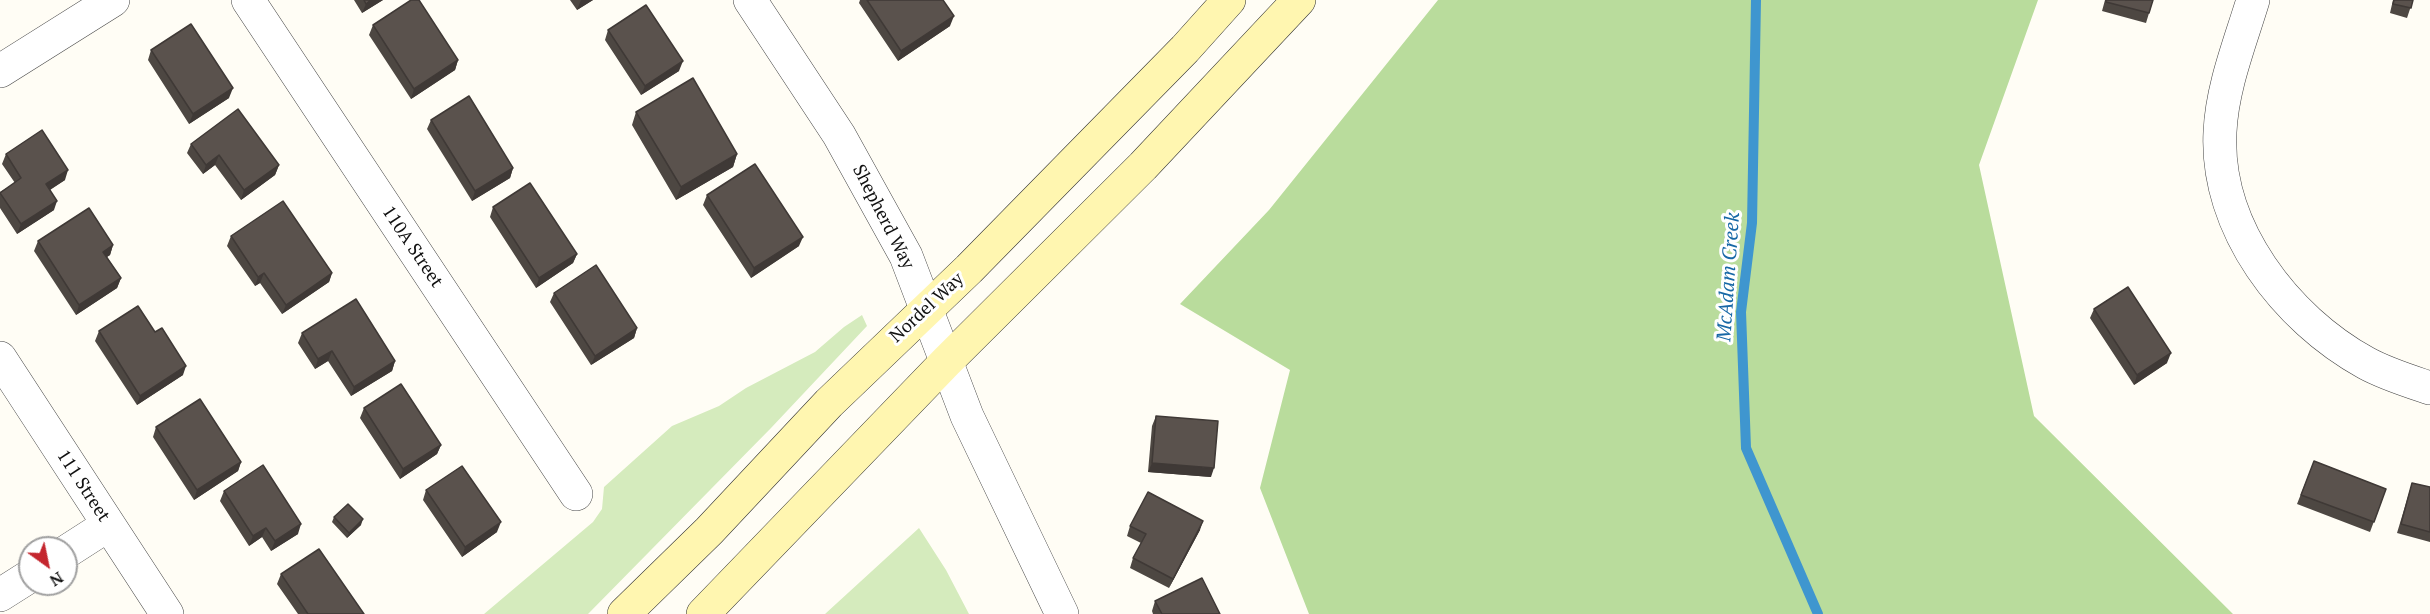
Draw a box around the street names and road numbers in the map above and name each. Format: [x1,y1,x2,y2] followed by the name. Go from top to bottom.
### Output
[847,161,919,273] street label: Shepherd Way
[377,202,447,292] street label: 110A Street
[886,268,968,348] street label: Nordel Way
[52,446,114,526] street label: 111 Street

